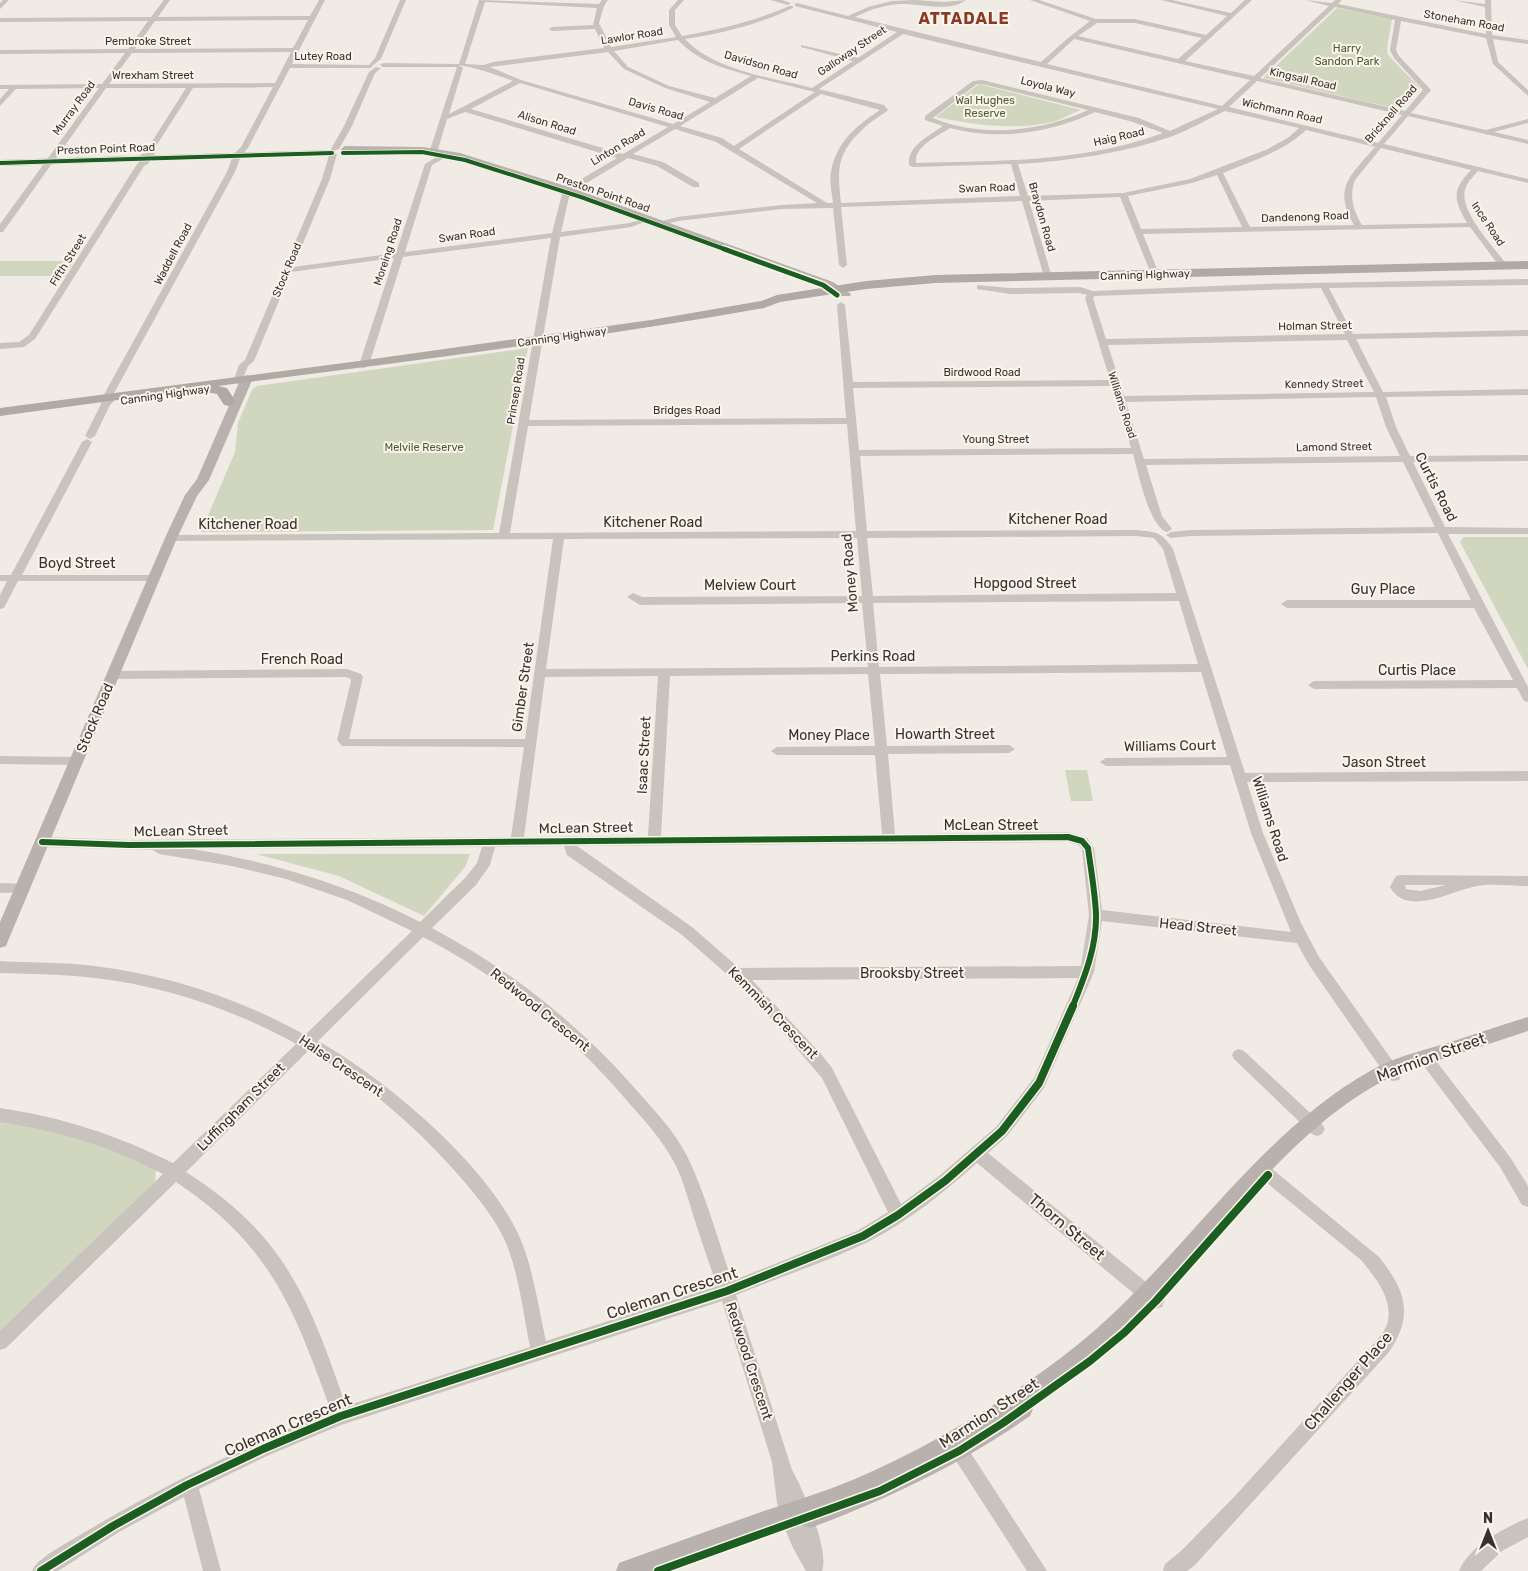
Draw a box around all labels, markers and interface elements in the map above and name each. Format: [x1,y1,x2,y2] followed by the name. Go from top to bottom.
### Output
[1423,8,1505,34] street label: Stoneham Road
[918,9,1010,28] district label: ATTADALE
[815,23,889,79] street label: Galloway Street
[600,25,664,47] street label: Lawlor Road
[105,35,192,48] street label: Pembroke Street
[1315,42,1380,68] park label: Harry Sandon Park
[723,48,799,82] street label: Davidson Road
[294,50,352,63] street label: Lutey Road
[1268,65,1338,93] street label: Kingsall Road
[112,69,195,82] street label: Wrexham Street
[1019,74,1077,100] street label: Loyola Way
[50,78,98,138] street label: Murray Road
[1362,82,1420,146] street label: Bricknell Road
[955,94,1015,120] park label: Wal Hughes Reserve
[627,95,685,123] street label: Davis Road
[1240,95,1324,127] street label: Wichmann Road
[516,108,578,138] street label: Alison Road
[1092,125,1146,149] street label: Haig Road
[588,126,648,168] street label: Linton Road
[57,141,155,157] street label: Preston Point Road
[554,171,652,215] street label: Preston Point Road
[958,181,1016,195] street label: Swan Road
[1026,181,1058,253] street label: Braydon Road
[1468,199,1508,249] street label: Ince Road
[1261,209,1349,225] street label: Dandenong Road
[371,217,405,287] street label: Moreing Road
[151,221,195,287] street label: Waddell Road
[438,225,496,245] street label: Swan Road
[47,231,89,288] street label: Fifth Street
[270,241,304,299] street label: Stock Road
[1100,267,1190,283] street label: Canning Highway
[1278,319,1353,333] street label: Holman Street
[517,324,607,350] street label: Canning Highway
[504,357,528,425] street label: Prinsep Road
[943,366,1021,379] street label: Birdwood Road
[1105,370,1139,440] street label: Williams Road
[1285,377,1364,391] street label: Kennedy Street
[120,382,210,408] street label: Canning Highway
[653,404,721,417] street label: Bridges Road
[963,433,1030,446] street label: Young Street
[1296,440,1373,454] street label: Lamond Street
[384,441,464,454] park label: Melvile Reserve
[1411,449,1461,525] street label: Curtis Road
[1008,511,1108,528] street label: Kitchener Road
[603,514,703,531] street label: Kitchener Road
[198,516,298,533] street label: Kitchener Road
[838,533,862,613] street label: Money Road
[39,555,116,572] street label: Boyd Street
[973,575,1077,592] street label: Hopgood Street
[704,577,797,594] street label: Melview Court
[1351,581,1415,598] street label: Guy Place
[508,641,538,733] street label: Gimber Street
[831,648,915,665] street label: Perkins Road
[261,651,343,668] street label: French Road
[1378,662,1456,679] street label: Curtis Place
[73,681,117,755] street label: Stock Road
[633,715,655,794] street label: Isaac Street
[895,726,995,743] street label: Howarth Street
[788,727,870,744] street label: Money Place
[1124,737,1217,755] street label: Williams Court
[1342,754,1427,771] street label: Jason Street
[1248,774,1292,864] street label: Williams Road
[944,817,1039,834] street label: McLean Street
[539,819,634,837] street label: McLean Street
[134,822,229,840] street label: McLean Street
[1158,914,1238,940] street label: Head Street
[724,963,822,1063] street label: Kemmish Crescent
[487,965,594,1056] street label: Redwood Crescent
[860,965,965,982] street label: Brooksby Street
[1374,1028,1488,1086] street label: Marmion Street
[295,1031,387,1101] street label: Halse Crescent
[193,1059,289,1155] street label: Luffingham Street
[1025,1190,1109,1264] street label: Thorn Street
[604,1263,740,1323] street label: Coleman Crescent
[722,1300,776,1423] street label: Redwood Crescent
[1300,1328,1396,1434] street label: Challenger Place
[936,1374,1042,1452] street label: Marmion Street
[221,1390,355,1460] street label: Coleman Crescent
[1463,1506,1513,1556] north arrow
[1483,1510,1493,1527] text: N

